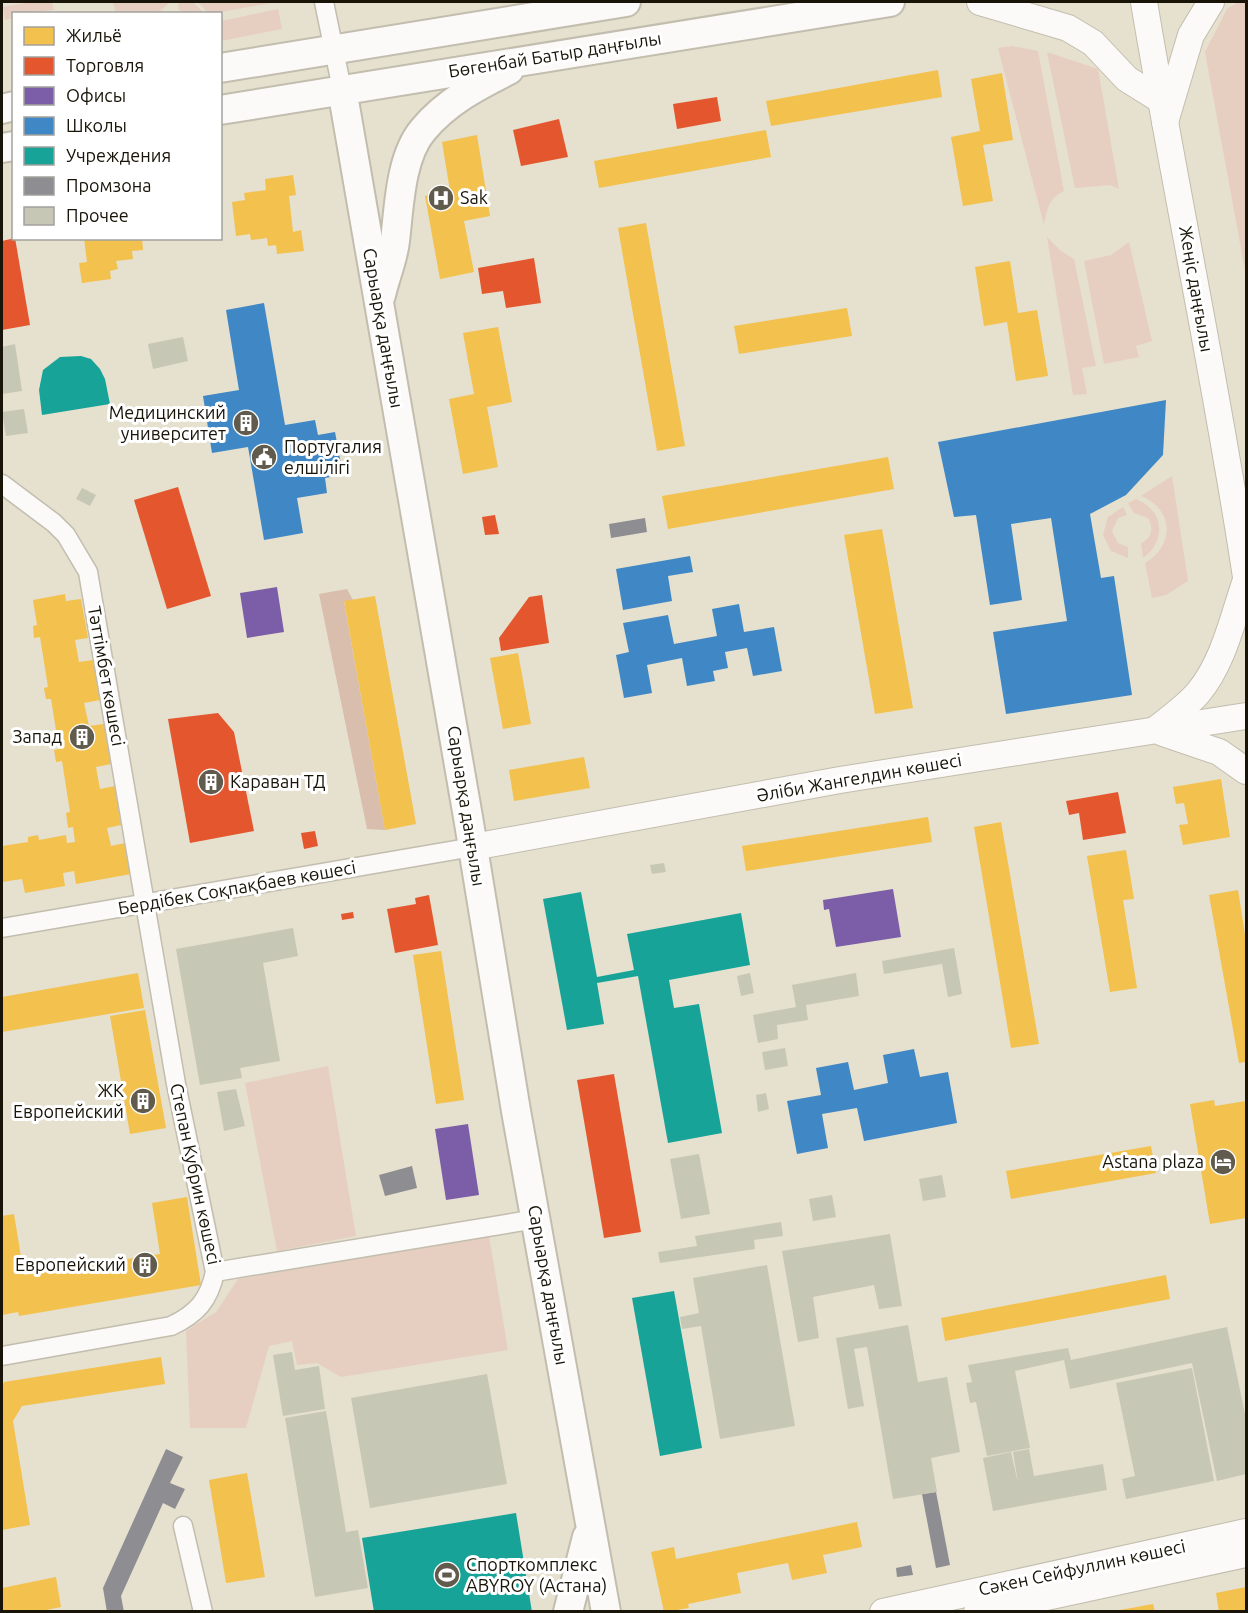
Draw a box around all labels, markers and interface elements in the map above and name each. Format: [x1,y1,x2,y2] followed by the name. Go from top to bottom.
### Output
[12,12,222,240] legend
[66,25,122,45] text: Жильё
[447,27,663,81] street label: Бөгенбай Батыр даңғылы
[66,55,144,75] text: Торговля
[66,85,126,105] text: Офисы
[66,115,127,135] text: Школы
[66,145,171,165] text: Учреждения
[66,175,151,195] text: Промзона
[426,183,456,213] hospital icon: Sak
[460,187,488,207] place label: Sak
[66,205,129,225] text: Прочее
[1176,224,1218,354] street label: Жеңіс даңғылы
[360,246,408,409] street label: Сарыарқа даңғылы
[109,402,226,443] place label: Медицинский университет
[231,408,261,438] building icon: Медицинский университет
[284,436,382,477] place label: Португалия елшілігі
[249,442,279,472] public building icon: Португалия елшілігі
[85,604,129,747] street label: Тәттімбет көшесі
[67,722,97,752] building icon: Запад
[444,724,490,888] street label: Сарыарқа даңғылы
[13,726,62,746] place label: Запад
[755,749,963,805] street label: Әліби Жангелдин көшесі
[196,767,226,797] building icon: Караван ТД
[230,771,326,791] place label: Караван ТД
[116,856,357,918] street label: Бердібек Соқпақбаев көшесі
[13,1080,124,1121] place label: ЖК Европейский
[167,1081,225,1266] street label: Степан Кубрин көшесі
[128,1086,158,1116] building icon: ЖК Европейский
[1208,1147,1238,1177] hotel icon: Astana plaza
[1102,1151,1204,1171] place label: Astana plaza
[525,1203,573,1366] street label: Сарыарқа даңғылы
[130,1250,160,1280] building icon: Европейский
[15,1254,126,1274] place label: Европейский
[976,1535,1187,1599] street label: Сәкен Сейфуллин көшесі
[466,1554,607,1596] place label: Спорткомплекс ABYROY (Астана)
[432,1560,462,1590] sports icon: Спорткомплекс ABYROY (Астана)

